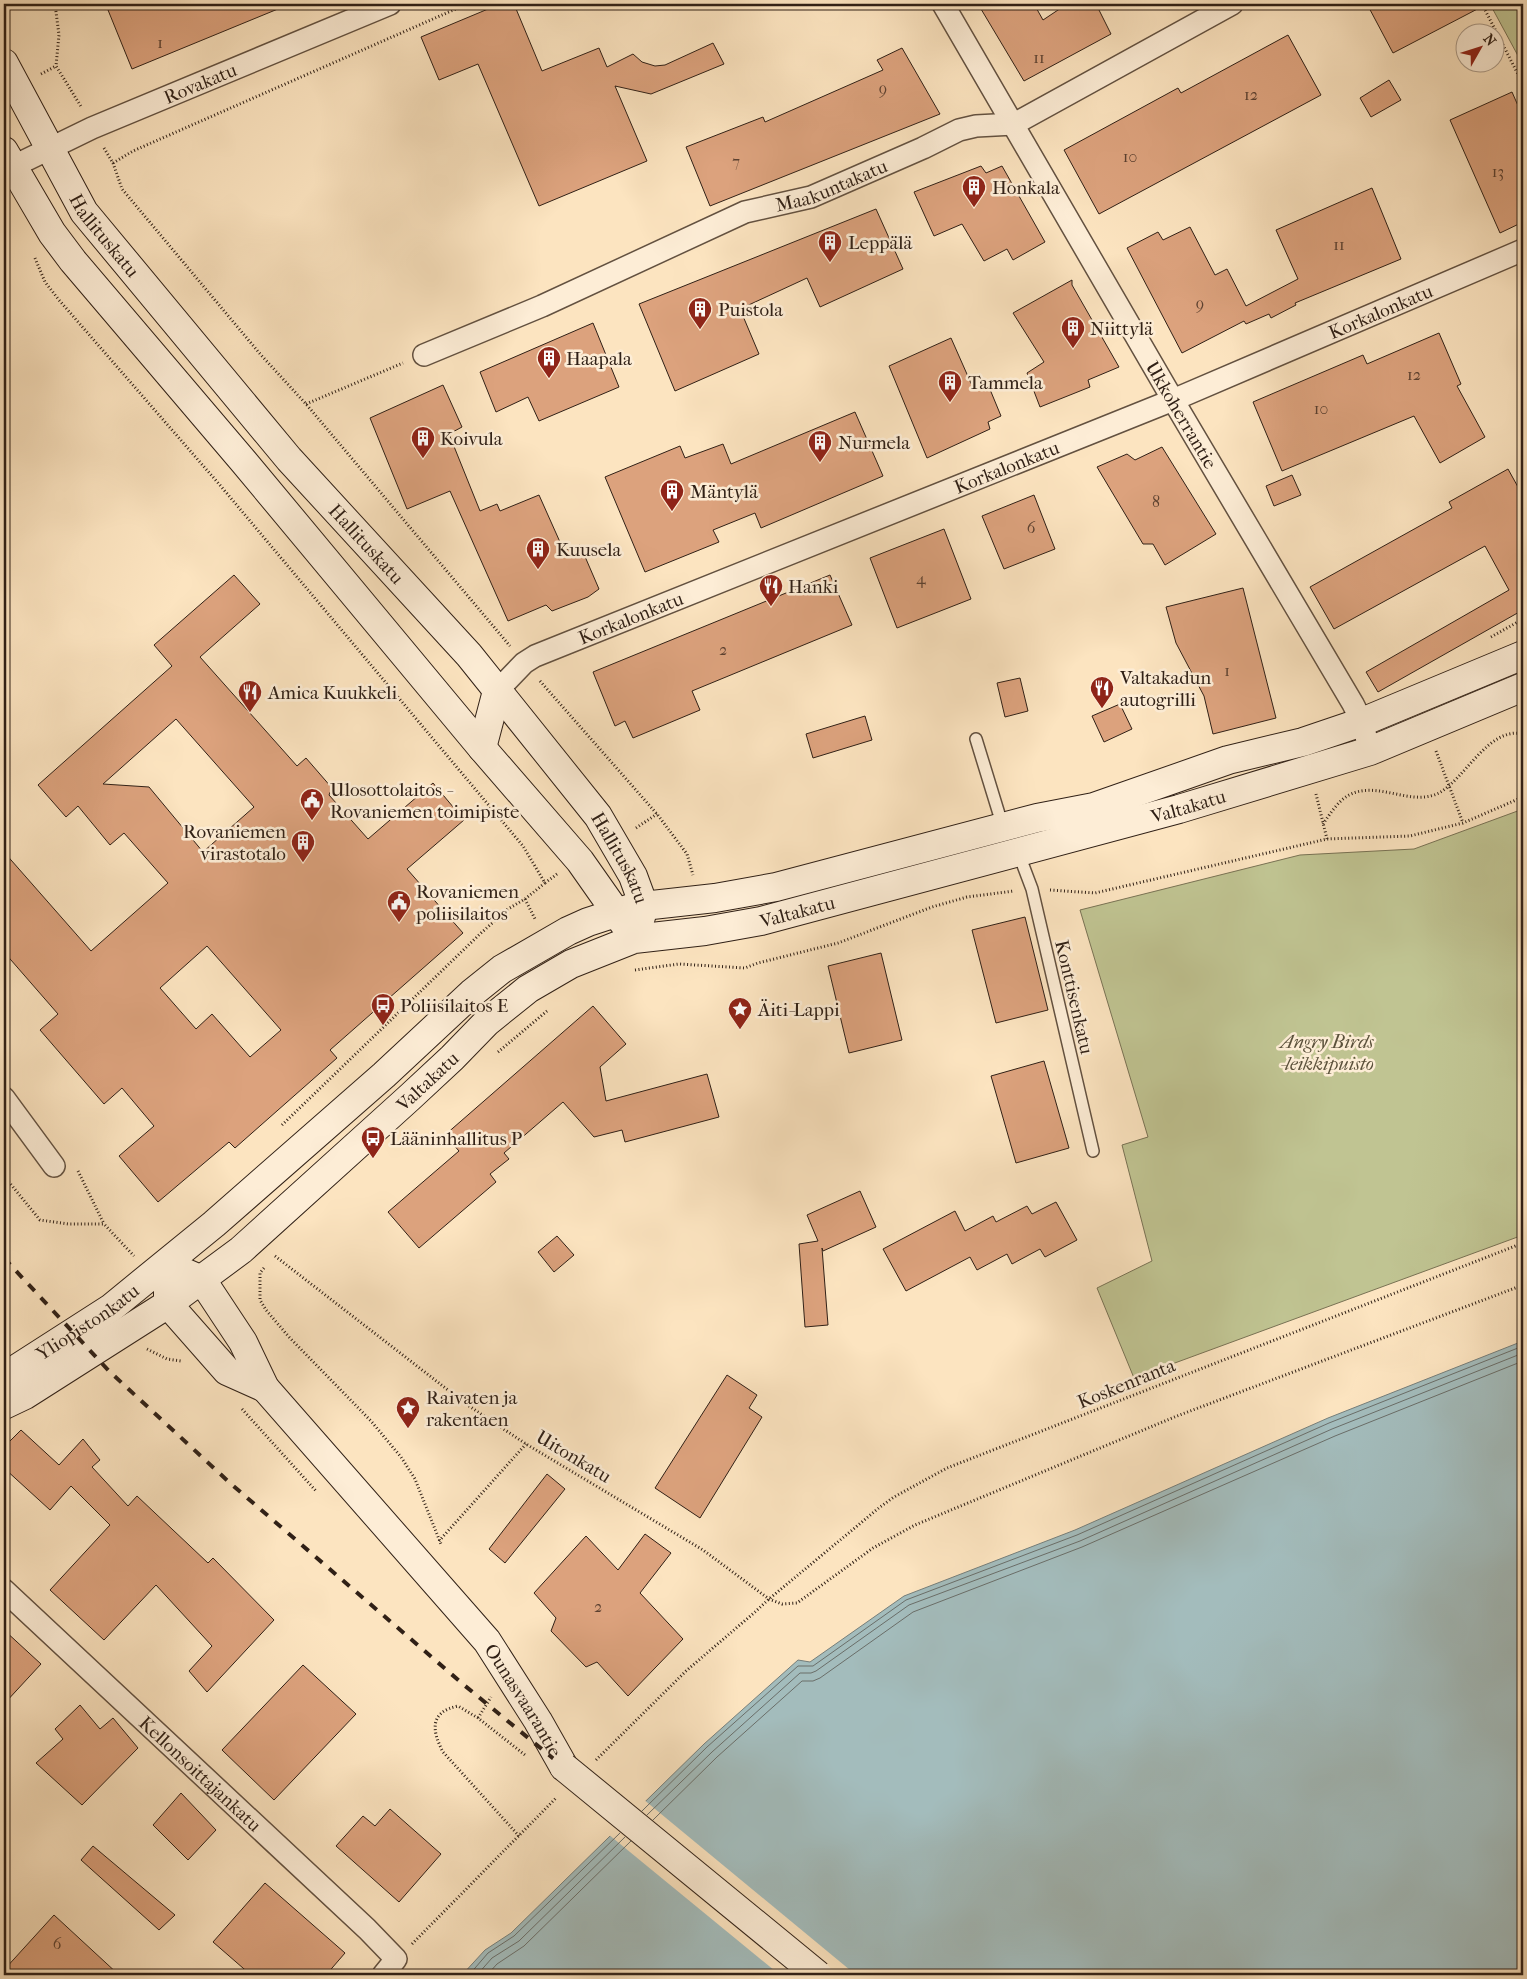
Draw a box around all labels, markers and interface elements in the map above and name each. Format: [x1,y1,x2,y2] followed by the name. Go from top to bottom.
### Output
[1454,22,1504,72] north arrow
[1480,31,1500,50] text: N
[157,33,163,52] house number: 1
[1033,48,1045,67] house number: 11
[161,59,240,109] street label: Rovakatu
[879,79,887,98] house number: 9
[1244,85,1258,104] house number: 12
[1123,147,1137,166] house number: 10
[732,152,740,171] house number: 7
[773,155,891,217] street label: Maakuntakatu
[1492,162,1504,181] house number: 13
[961,174,987,208] building icon: Honkala
[992,177,1060,199] place label: Honkala
[64,190,144,282] street label: Hallituskatu
[817,229,843,263] building icon: Leppälä
[848,232,913,254] place label: Leppälä
[1333,235,1345,254] house number: 11
[1325,280,1436,344] street label: Korkalonkatu
[1196,294,1204,313] house number: 9
[687,296,713,330] building icon: Puistola
[718,299,783,321] place label: Puistola
[1060,315,1086,349] building icon: Niittylä
[1090,318,1153,340] place label: Niittylä
[536,345,562,379] building icon: Haapala
[566,348,632,370] place label: Haapala
[1141,357,1221,473] street label: Ukkoherrantie
[1407,365,1421,384] house number: 12
[937,369,963,403] building icon: Tammela
[968,372,1043,394] place label: Tammela
[1314,399,1328,418] house number: 10
[410,425,436,459] building icon: Koivula
[440,428,503,450] place label: Koivula
[807,429,833,463] building icon: Nurmela
[838,432,910,454] place label: Nurmela
[951,437,1063,499] street label: Korkalonkatu
[659,478,685,512] building icon: Mäntylä
[690,481,758,503] place label: Mäntylä
[1152,492,1160,511] house number: 8
[324,500,408,589] street label: Hallituskatu
[1027,518,1036,537] house number: 6
[525,536,551,570] building icon: Kuusela
[556,539,621,561] place label: Kuusela
[916,569,926,588] house number: 4
[758,573,784,607] restaurant icon: Hanki
[788,576,839,598] place label: Hanki
[575,588,687,649] street label: Korkalonkatu
[719,640,727,659] house number: 2
[1224,661,1230,680] house number: 1
[1119,667,1211,711] place label: Valtakadun autogrilli
[1089,675,1115,709] restaurant icon: Valtakadun autogrilli
[237,679,263,713] restaurant icon: Amica Kuukkeli
[267,682,398,704] place label: Amica Kuukkeli
[330,779,519,823] place label: Ulosottolaitos - Rovaniemen toimipiste
[1148,785,1229,828] street label: Valtakatu
[299,787,325,821] public building icon: Ulosottolaitos - Rovaniemen toimipiste
[586,809,652,907] street label: Hallituskatu
[183,821,286,865] place label: Rovaniemen virastotalo
[290,829,316,863] building icon: Rovaniemen virastotalo
[415,881,519,925] place label: Rovaniemen poliisilaitos
[386,889,412,923] public building icon: Rovaniemen poliisilaitos
[757,892,838,933] street label: Valtakatu
[1050,938,1098,1057] street label: Konttisenkatu
[370,992,396,1026] bus stop icon: Poliisilaitos E
[400,995,509,1017] place label: Poliisilaitos E
[727,996,753,1030] place icon: Äiti-Lappi
[757,999,840,1021] place label: Äiti-Lappi
[1278,1031,1375,1075] park label: Angry Birds -leikkipuisto
[392,1047,464,1117] street label: Valtakatu
[360,1125,386,1159] bus stop icon: Lääninhallitus P
[390,1128,523,1150] place label: Lääninhallitus P
[31,1280,144,1366] street label: Yliopistonkatu
[1074,1354,1179,1413] street label: Koskenranta
[426,1387,517,1431] place label: Raivaten ja rakentaen
[395,1395,421,1429] place icon: Raivaten ja rakentaen
[532,1426,615,1488] street label: Uitonkatu
[594,1597,602,1616] house number: 2
[480,1640,566,1761] street label: Ounasvaarantie
[134,1712,266,1837] street label: Kellonsoittajankatu
[53,1934,62,1953] house number: 6

